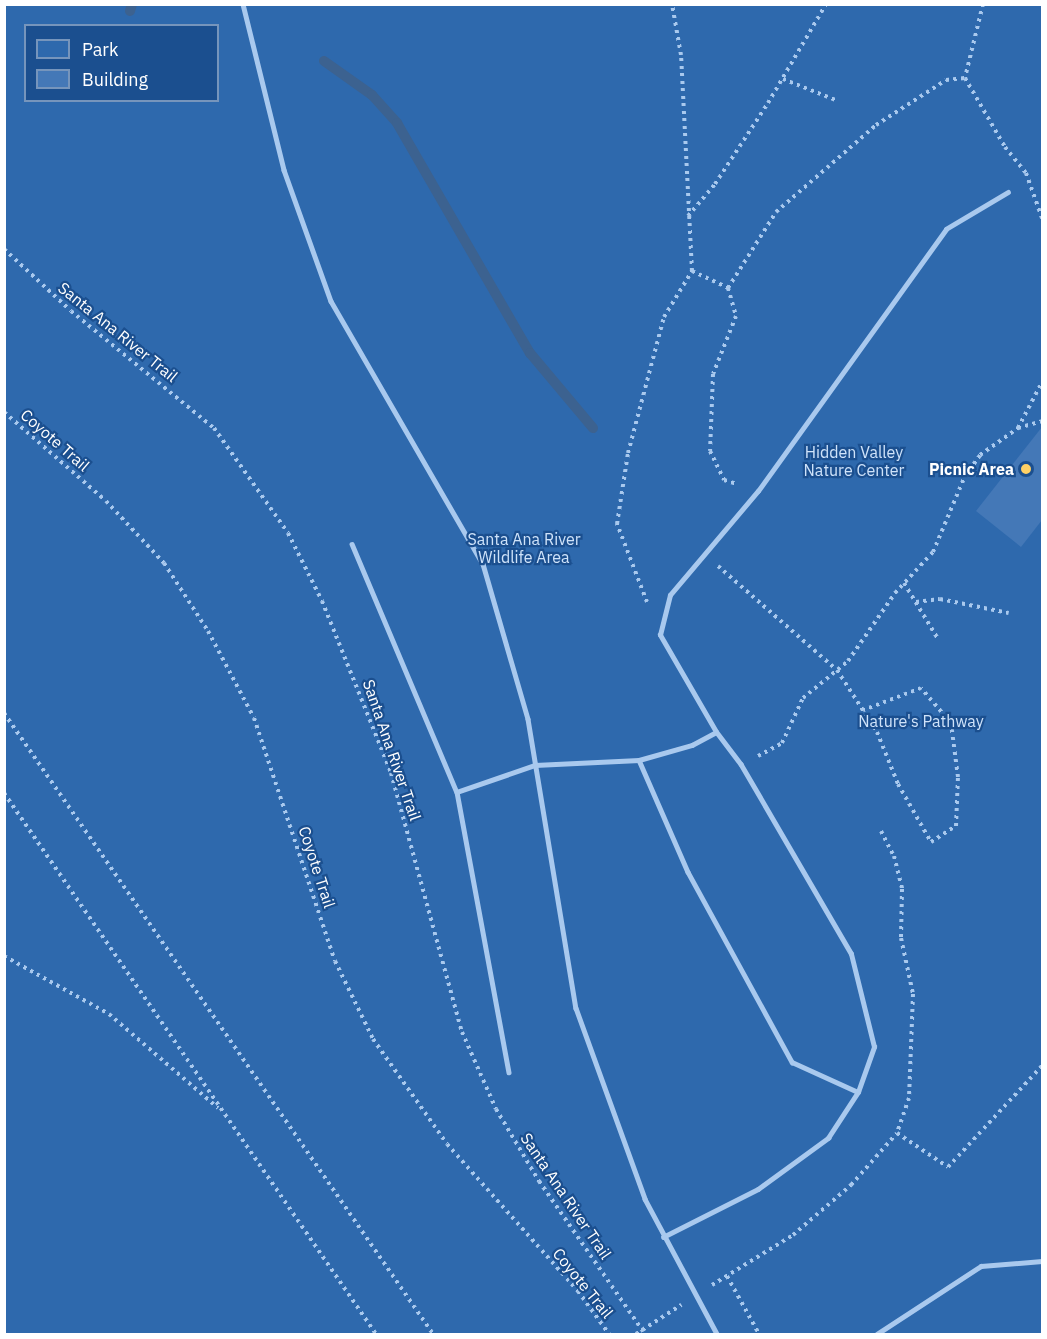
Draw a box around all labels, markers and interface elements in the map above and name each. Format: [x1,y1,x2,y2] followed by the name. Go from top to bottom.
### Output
[24,24,219,102] legend
[82,38,118,61] text: Park
[82,68,148,91] text: Building
[54,278,182,386] street label: Santa Ana River Trail
[17,405,93,475] street label: Coyote Trail
[804,442,904,480] park label: Hidden Valley Nature Center
[929,459,1014,479] place label: Picnic Area
[1019,462,1033,476] marker: Picnic Area
[467,529,581,567] park label: Santa Ana River Wildlife Area
[359,677,425,823] street label: Santa Ana River Trail
[858,711,984,731] park label: Nature's Pathway
[295,824,339,910] street label: Coyote Trail
[517,1129,615,1263] street label: Santa Ana River Trail
[549,1244,617,1322] street label: Coyote Trail

